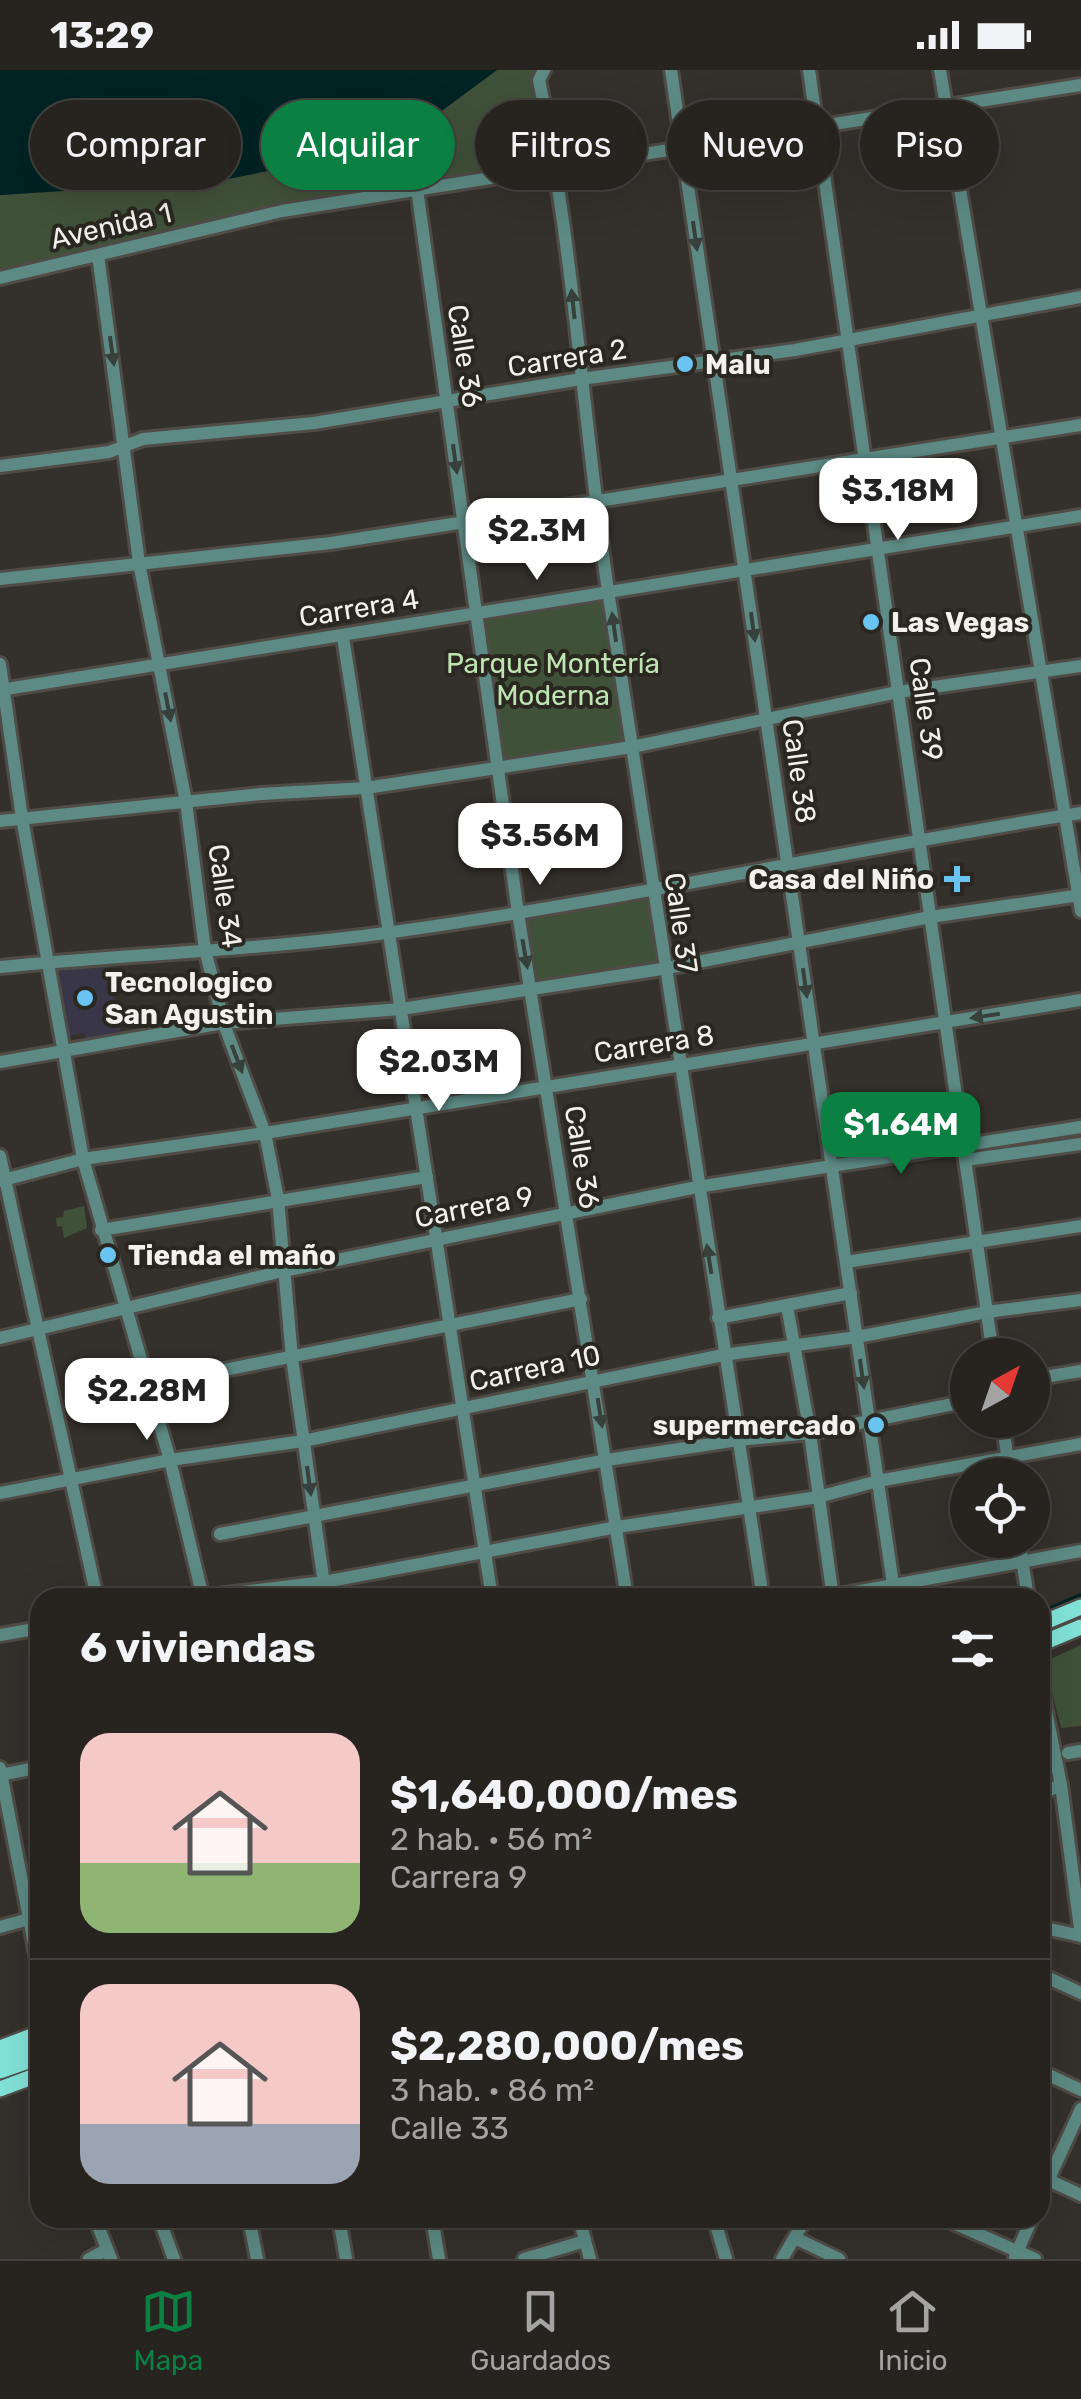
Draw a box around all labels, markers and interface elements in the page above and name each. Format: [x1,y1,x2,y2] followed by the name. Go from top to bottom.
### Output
[50,12,154,58] text: 13:29
[30,100,241,190] chip: Comprar
[261,100,455,190] chip: Alquilar
[475,100,647,190] chip: Filtros
[667,100,840,190] chip: Nuevo
[860,100,999,190] chip: Piso
[47,196,175,256] street label: Avenida 1
[688,220,704,252] one-way arrow
[565,288,581,320] one-way arrow
[441,302,489,410] street label: Calle 36
[505,332,629,384] street label: Carrera 2
[105,336,121,368] one-way arrow
[705,348,771,381] place label: Malu
[674,353,696,375] marker: Malu
[447,444,463,475] one-way arrow
[817,458,979,543] pin: $3.18M
[841,471,955,509] text: $3.18M
[467,498,607,583] pin: $2.3M
[488,511,586,549] text: $2.3M
[297,582,421,634] street label: Carrera 4
[891,606,1029,639] place label: Las Vegas
[605,610,621,642] one-way arrow
[745,611,761,643] one-way arrow
[860,611,882,633] marker: Las Vegas
[446,647,660,712] park label: Parque Montería Moderna
[902,655,950,763] street label: Calle 39
[161,691,177,722] one-way arrow
[775,717,823,825] street label: Calle 38
[459,803,621,888] pin: $3.56M
[480,816,600,854] text: $3.56M
[201,842,249,950] street label: Calle 34
[748,863,934,896] place label: Casa del Niño
[944,866,970,892] marker: Casa del Niño
[658,870,704,976] street label: Calle 37
[518,939,533,970] one-way arrow
[105,966,273,1031] place label: Tecnologico San Agustin
[797,967,813,999] one-way arrow
[74,987,96,1009] marker: Tecnologico San Agustin
[969,1009,1000,1024] one-way arrow
[592,1018,716,1070] street label: Carrera 8
[358,1029,520,1114] pin: $2.03M
[379,1042,499,1080] text: $2.03M
[229,1044,245,1074] one-way arrow
[820,1092,982,1177] pin: $1.64M
[558,1103,606,1211] street label: Calle 36
[843,1105,959,1143] text: $1.64M
[412,1179,536,1235] street label: Carrera 9
[128,1239,336,1272] place label: Tienda el maño
[700,1243,716,1275] one-way arrow
[97,1244,119,1266] marker: Tienda el maño
[466,1338,604,1398] street label: Carrera 10
[950,1338,1050,1438] north arrow
[950,1338,1050,1558] map controls
[66,1358,228,1443] pin: $2.28M
[855,1358,871,1390] one-way arrow
[87,1371,207,1409] text: $2.28M
[592,1398,608,1429] one-way arrow
[653,1409,856,1442] place label: supermercado
[865,1414,887,1436] marker: supermercado
[950,1458,1050,1558] button: locate
[301,1466,317,1497] one-way arrow
[945,1621,1000,1676] icon: filters
[80,1623,316,1673] text: 6 viviendas
[390,1770,738,1820] text: $1,640,000/mes
[160,1773,280,1893] icon: home
[390,1820,592,1858] text: 2 hab. · 56 m²
[390,1858,527,1896] text: Carrera 9
[390,2021,744,2071] text: $2,280,000/mes
[160,2024,280,2144] icon: home
[390,2071,594,2109] text: 3 hab. · 86 m²
[390,2109,509,2147] text: Calle 33
[133,2284,203,2377] tab: Mapa
[470,2284,611,2377] tab: Guardados
[878,2284,948,2377] tab: Inicio

